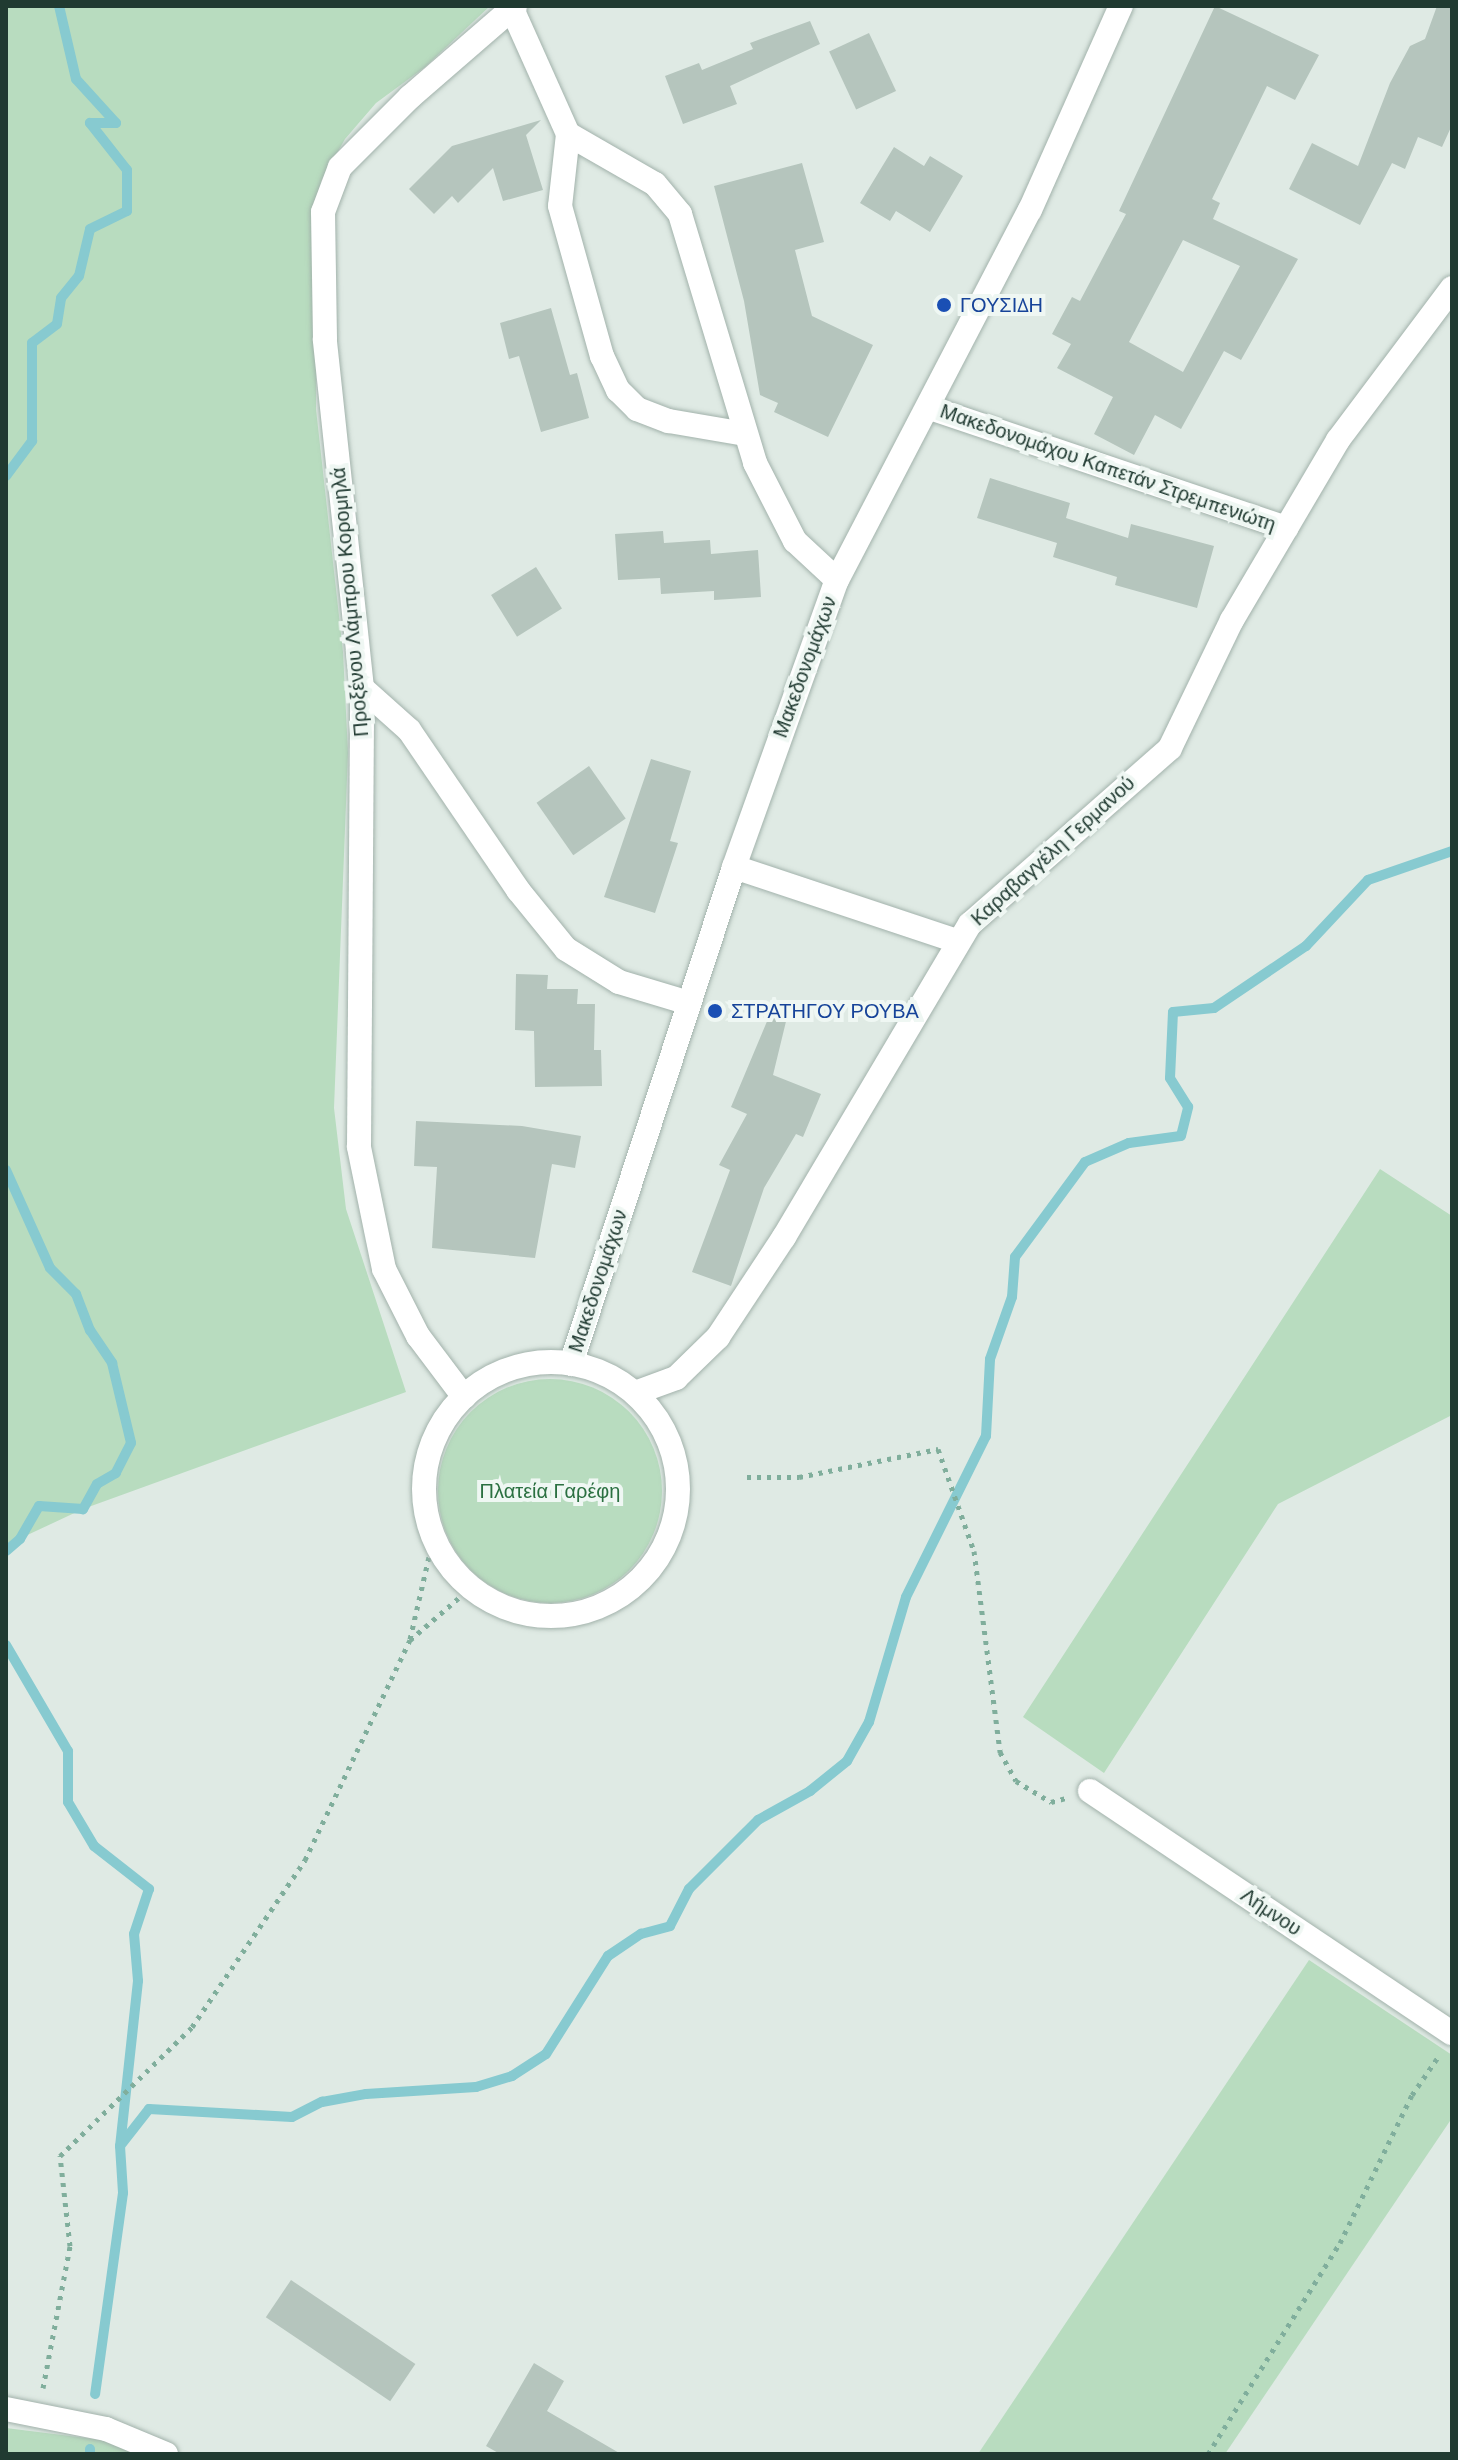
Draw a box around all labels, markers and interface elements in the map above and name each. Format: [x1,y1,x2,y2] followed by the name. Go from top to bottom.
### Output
[960,293,1043,317] place label: ΓΟΥΣΙΔΗ
[935,296,953,314] marker: ΓΟΥΣΙΔΗ
[937,399,1279,537] street label: Μακεδονομάχου Καπετάν Στρεμπενιώτη
[326,466,374,738] street label: Προξένου Λάμπρου Κορομηλά
[768,593,842,741] street label: Μακεδονομάχων
[966,771,1140,931] street label: Καραβαγγέλη Γερμανού
[731,999,919,1023] place label: ΣΤΡΑΤΗΓΟΥ ΡΟΥΒΑ
[706,1002,724,1020] marker: ΣΤΡΑΤΗΓΟΥ ΡΟΥΒΑ
[564,1207,632,1355] street label: Μακεδονομάχων
[480,1479,620,1503] park label: Πλατεία Γαρέφη
[1236,1883,1306,1941] street label: Λήμνου

